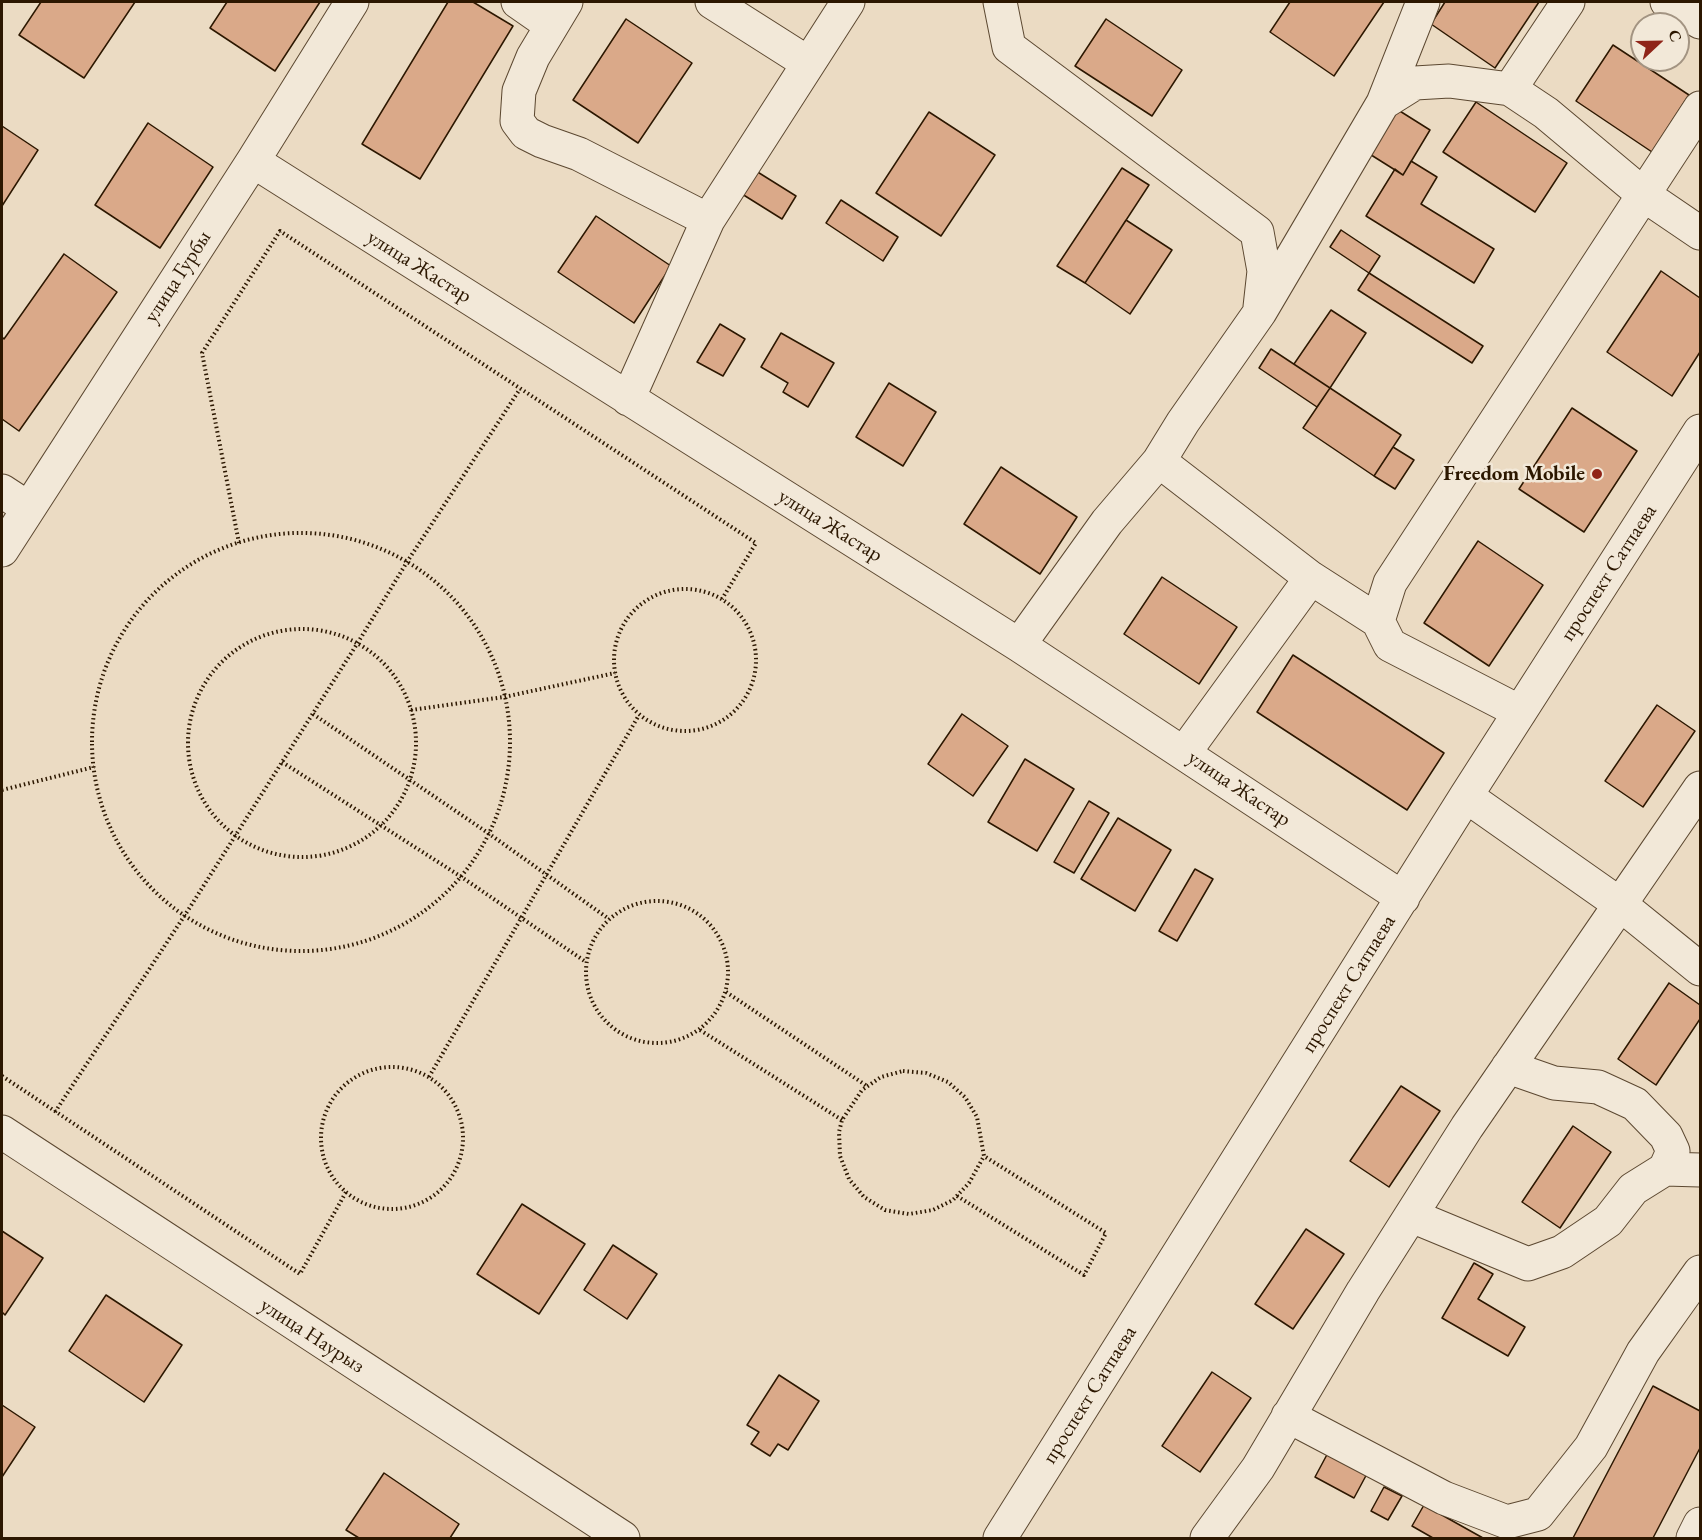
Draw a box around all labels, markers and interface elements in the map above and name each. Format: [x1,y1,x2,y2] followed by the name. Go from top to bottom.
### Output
[1630,12,1690,72] north arrow
[1663,27,1687,45] text: С
[362,225,476,309] street label: улица Жастар
[139,226,217,328] street label: улица Гурбы
[1443,461,1585,487] place label: Freedom Mobile
[1590,467,1604,481] marker: Freedom Mobile
[773,484,887,568] street label: улица Жастар
[1555,500,1663,646] street label: проспект Сатпаева
[1183,745,1295,833] street label: улица Жастар
[1296,910,1402,1058] street label: проспект Сатпаева
[255,1293,369,1379] street label: улица Наурыз
[1037,1321,1143,1469] street label: проспект Сатпаева

